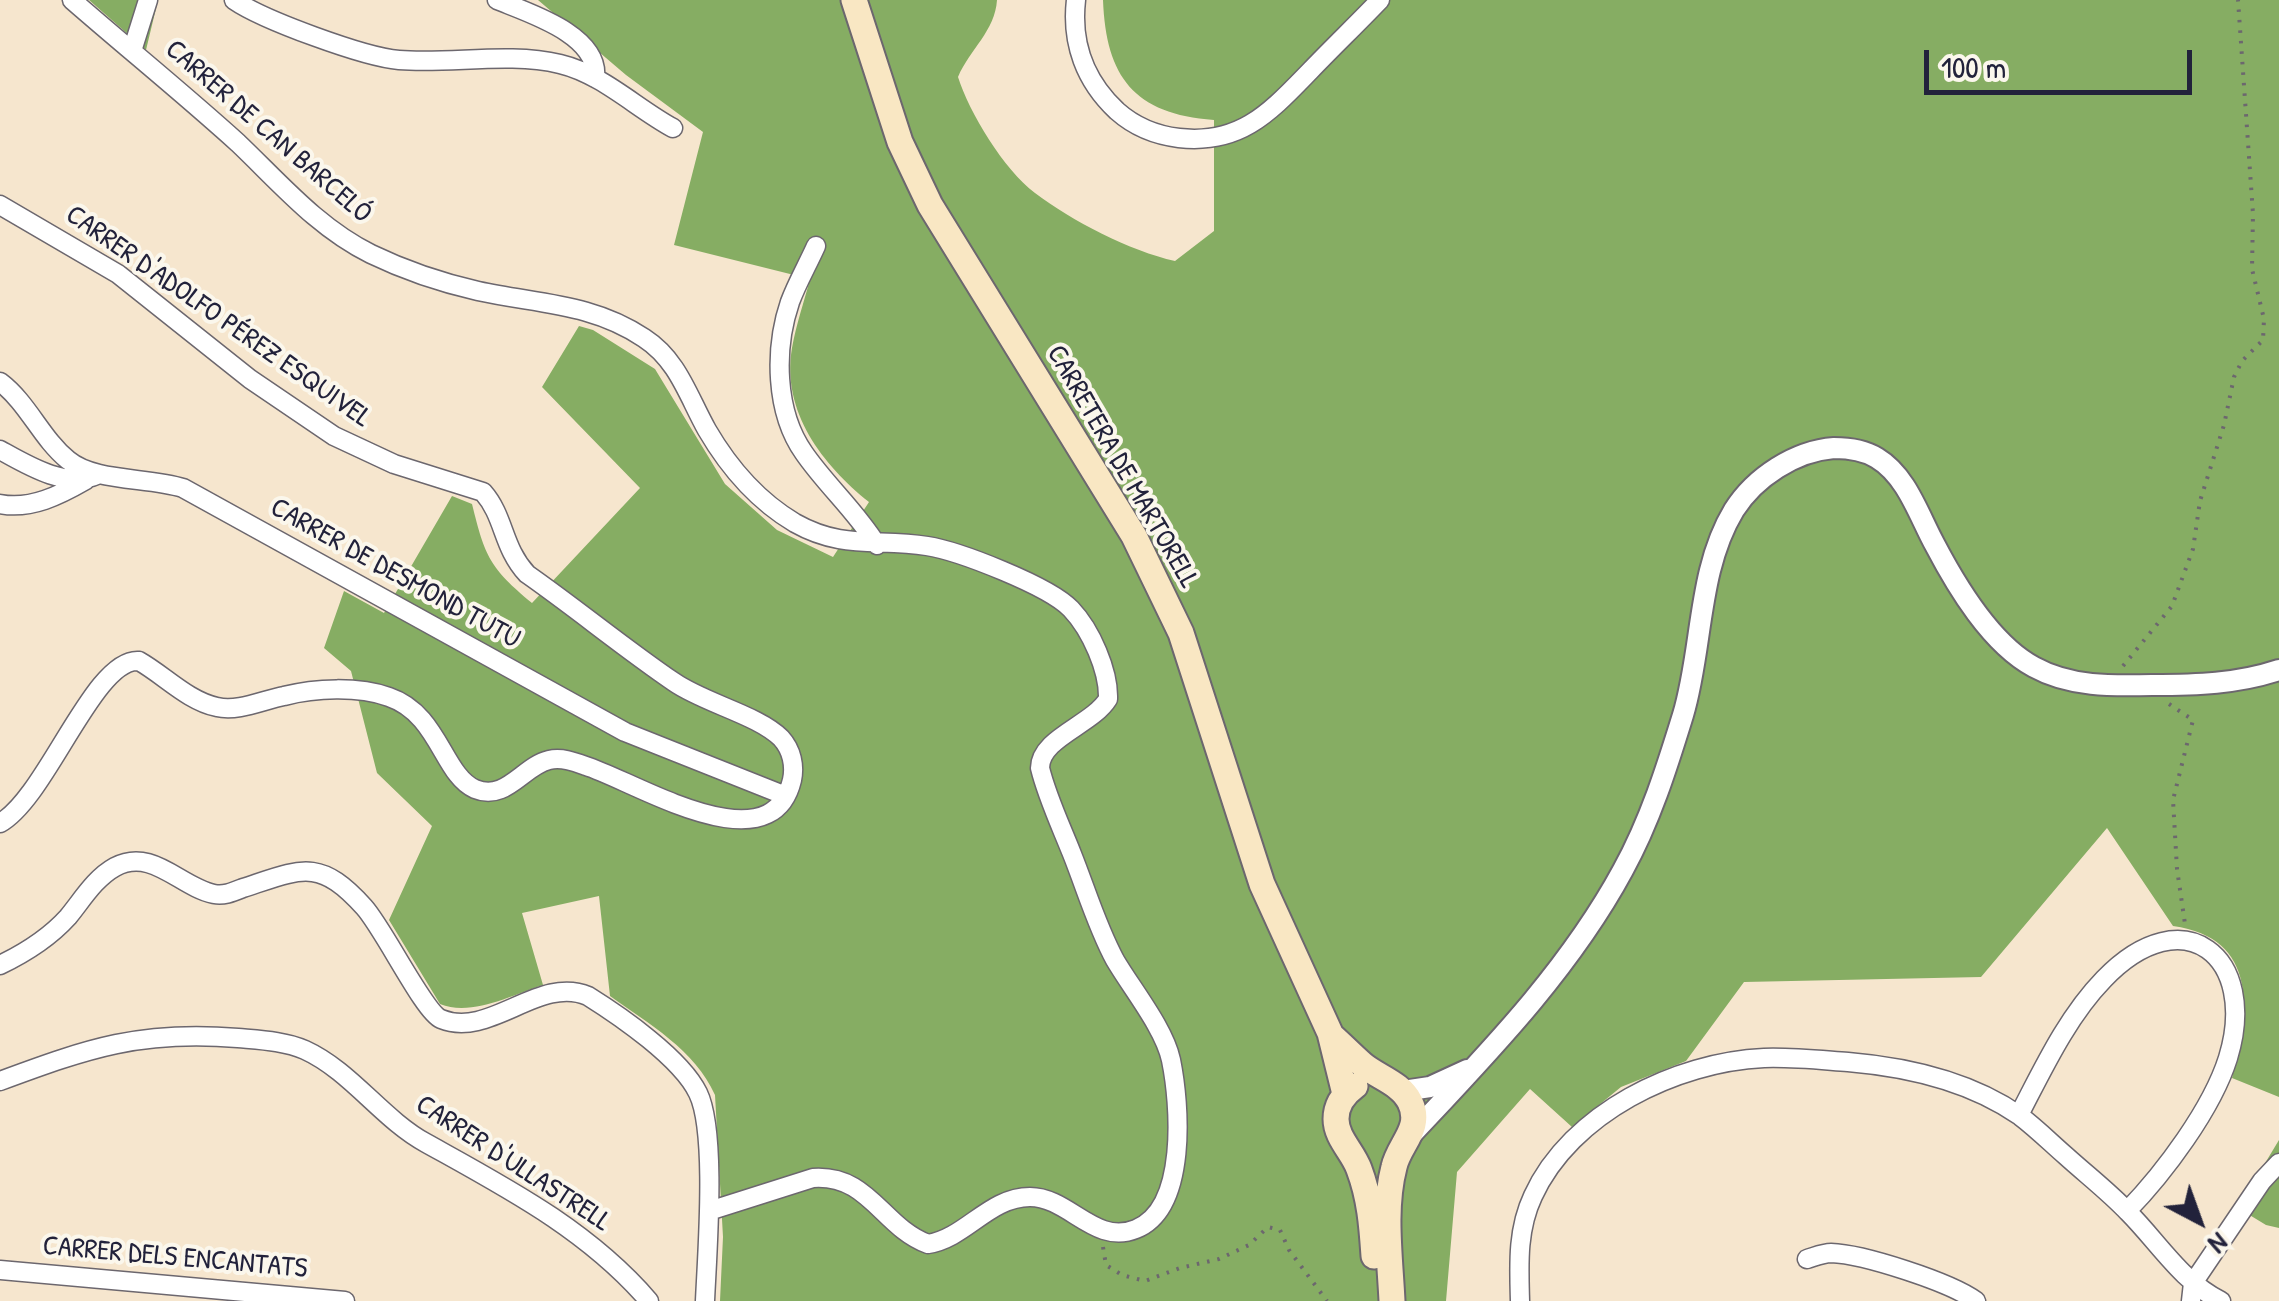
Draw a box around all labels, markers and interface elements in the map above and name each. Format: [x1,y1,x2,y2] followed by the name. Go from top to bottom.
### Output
[1929,30,2196,92] scale bar
[158,33,378,231] street label: CARRER DE CAN BARCELÓ
[1941,47,2006,87] text: 100 m
[59,199,377,435] street label: CARRER D'ADOLFO PÉREZ ESQUIVEL
[1039,340,1205,594] street label: CARRETERA DE MARTORELL
[264,491,526,657] street label: CARRER DE DESMOND TUTU
[409,1088,617,1240] street label: CARRER D'ULLASTRELL
[2149,1171,2249,1271] north arrow
[2201,1224,2237,1263] text: N
[41,1230,309,1286] street label: CARRER DELS ENCANTATS

